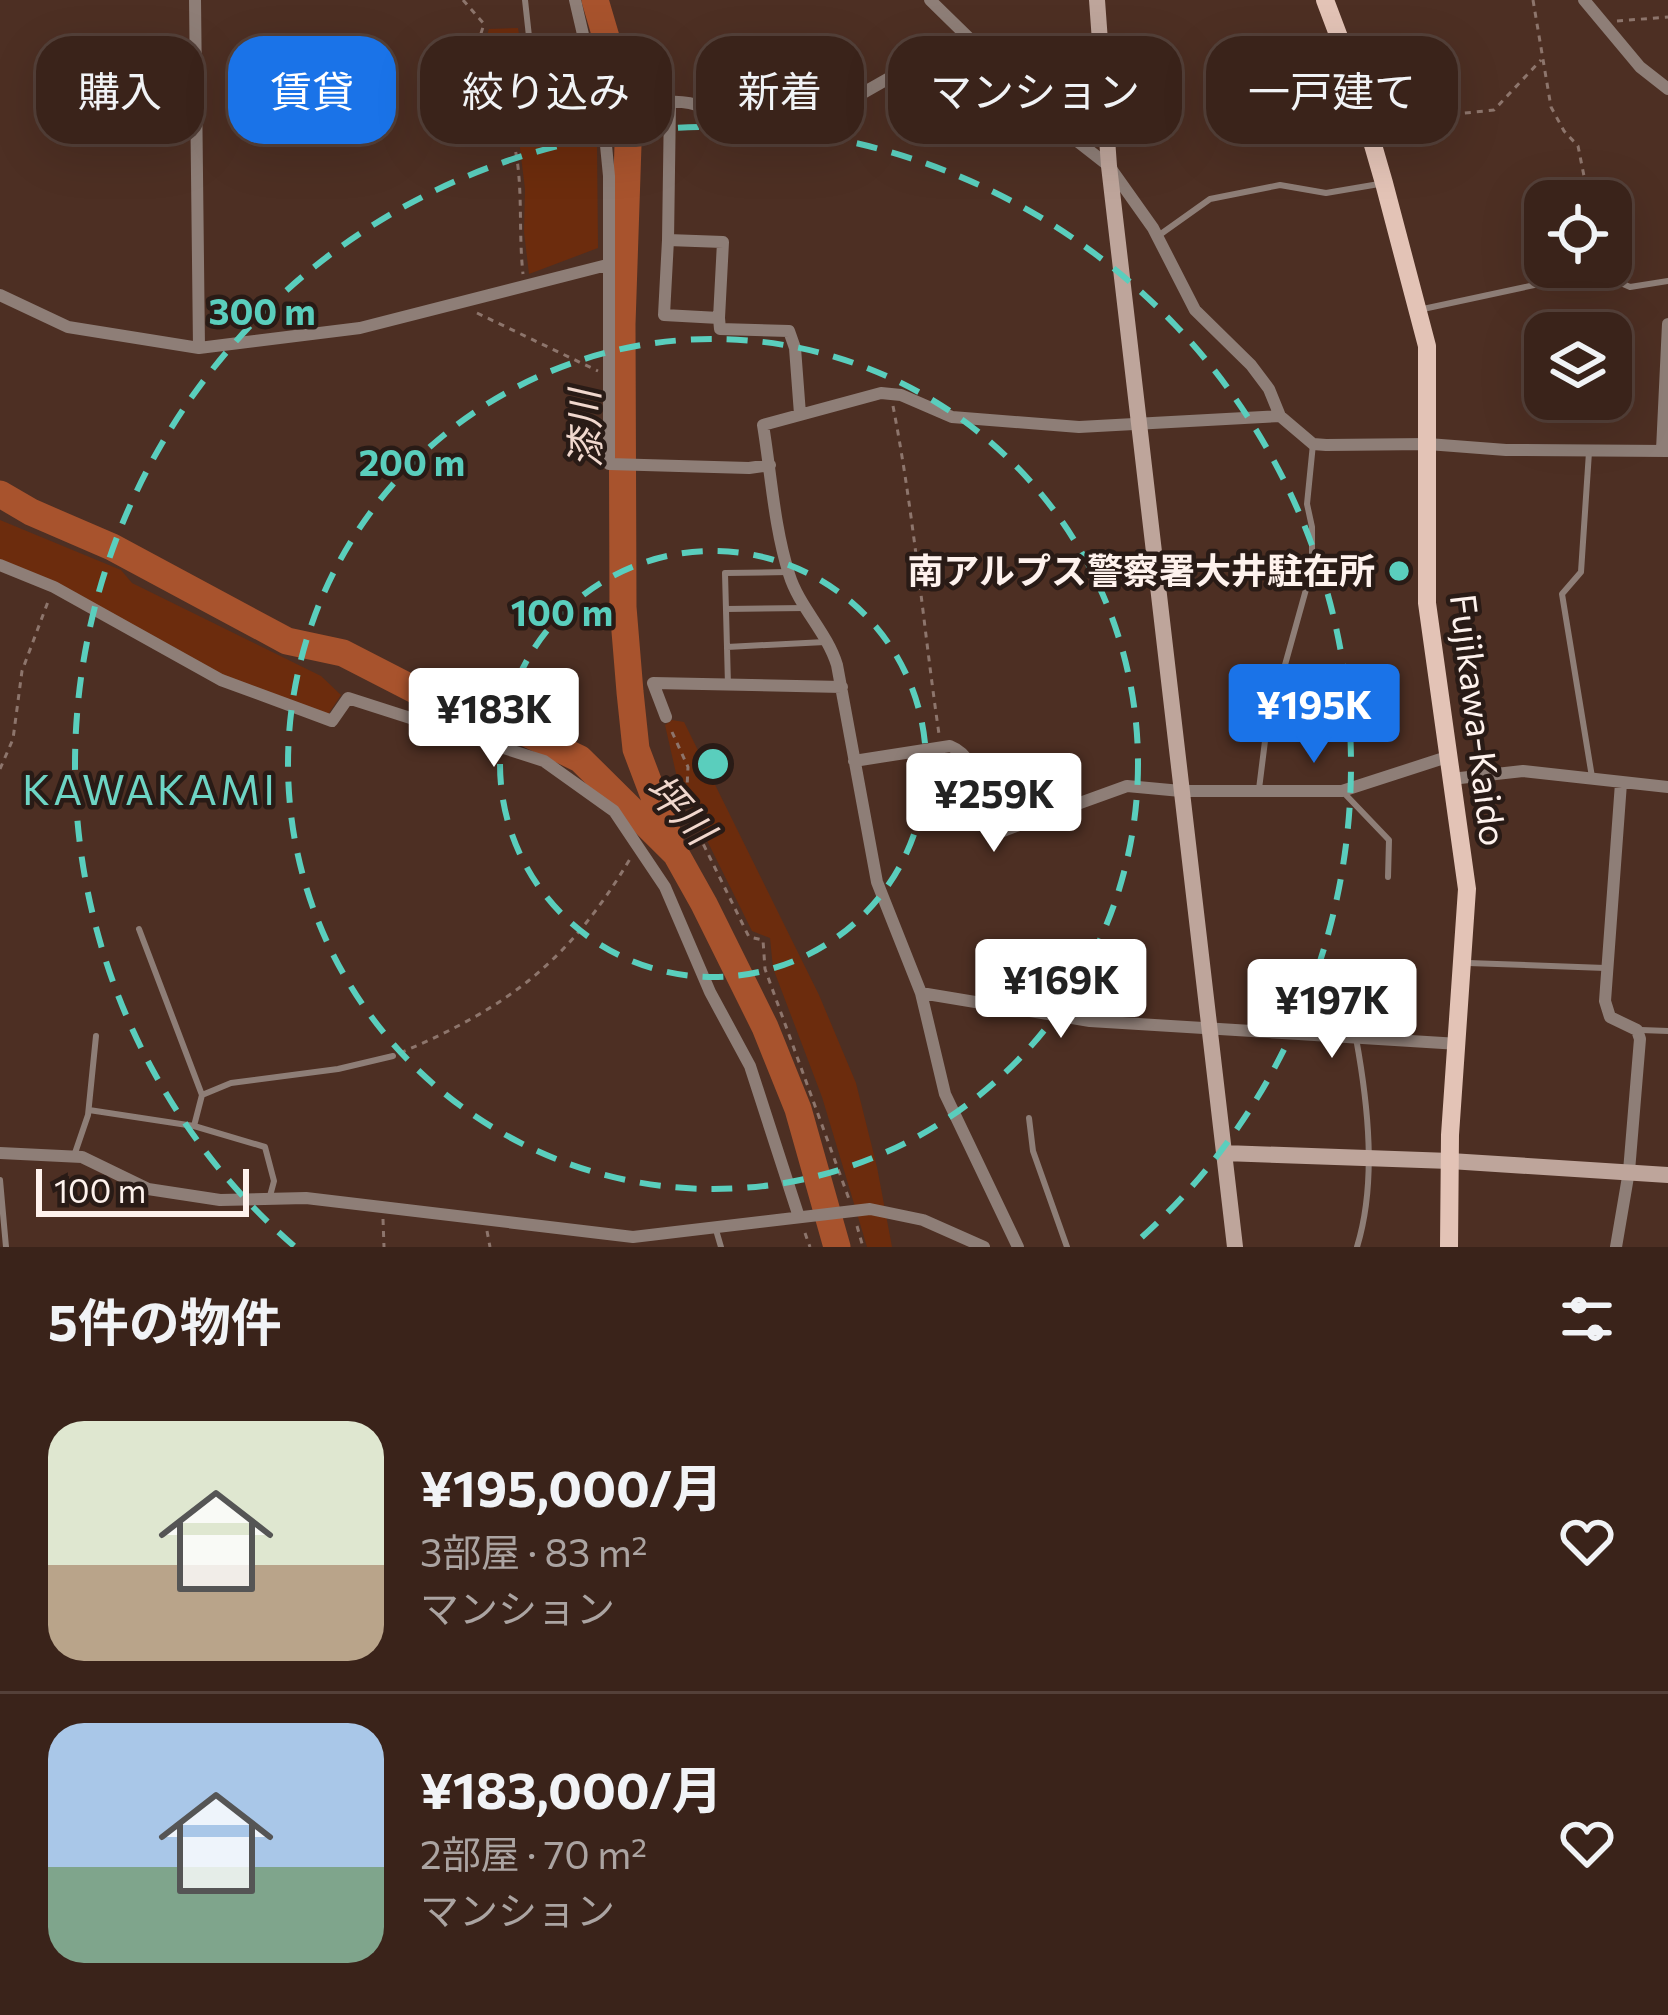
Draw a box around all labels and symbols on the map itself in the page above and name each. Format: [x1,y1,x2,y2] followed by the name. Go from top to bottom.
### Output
[208,288,316,332] text: 300 m
[558,386,608,468] water label: 漆川
[359,439,465,483] text: 200 m
[907,547,1375,591] place label: 南アルプス警察署大井駐在所
[1386,558,1412,584] marker: 南アルプス警察署大井駐在所
[511,589,613,633] text: 100 m
[1443,591,1517,848] street label: Fujikawa-Kaido
[1230,664,1398,766] pin: ¥195K
[410,668,578,770] pin: ¥183K
[692,743,734,785] centre of rings
[910,753,1078,855] pin: ¥259K
[22,762,278,814] district label: KAWAKAMI
[638,763,728,856] water label: 坪川
[977,939,1145,1041] pin: ¥169K
[1248,959,1416,1061] pin: ¥197K
[36,1163,249,1216] scale bar

